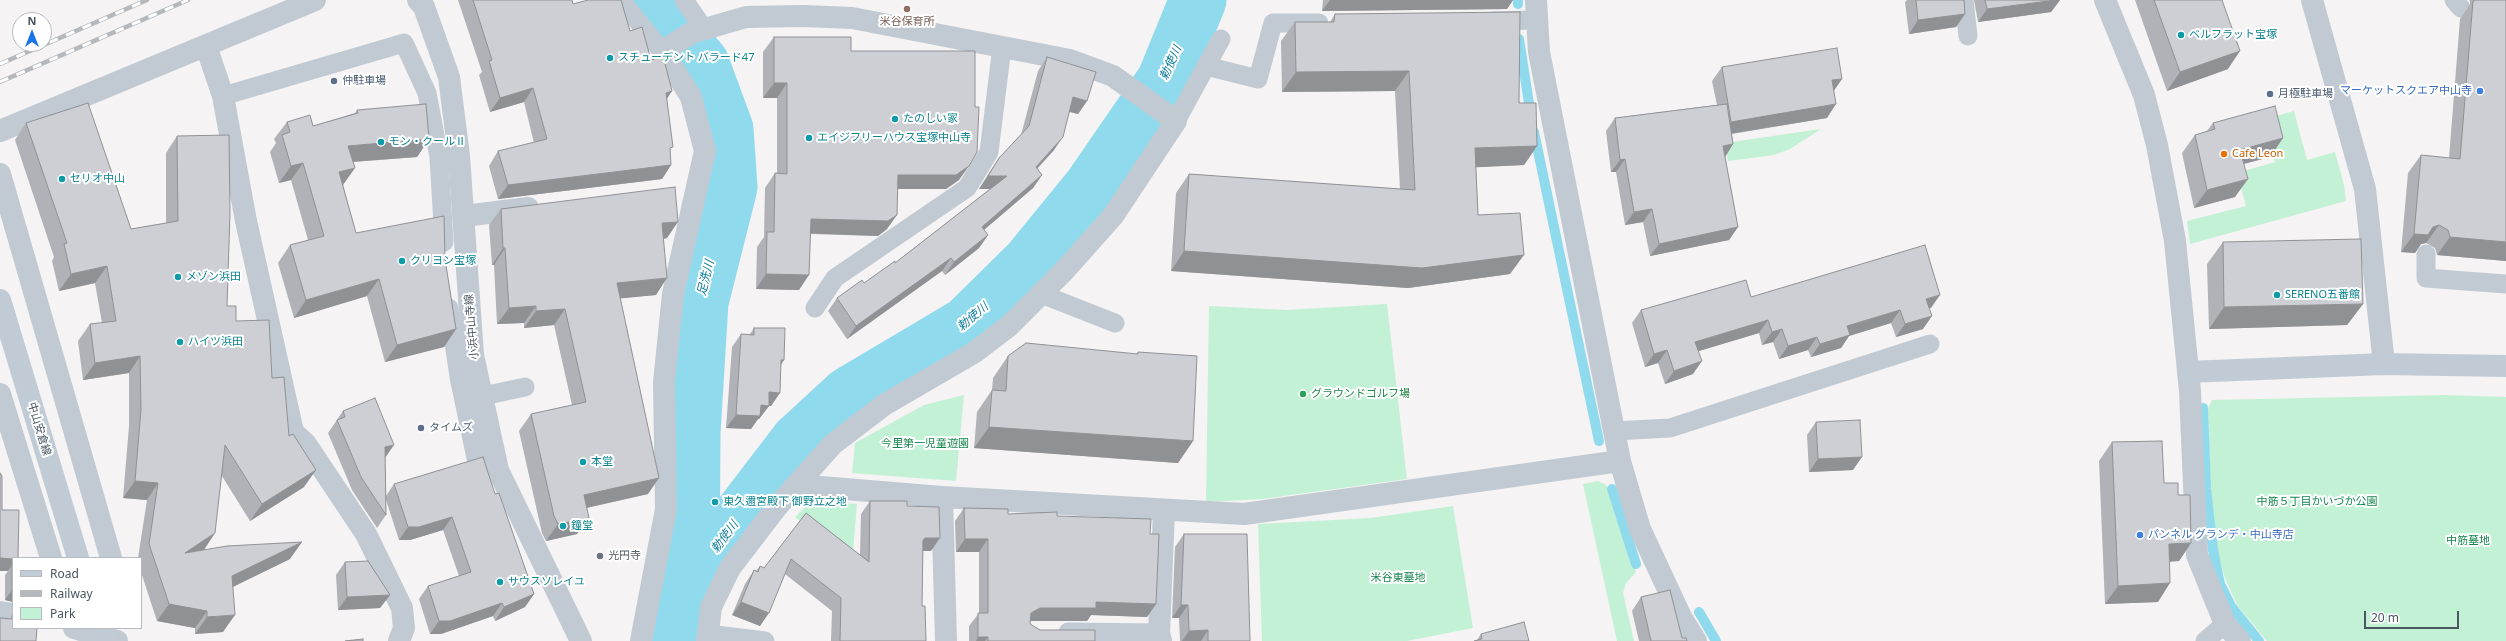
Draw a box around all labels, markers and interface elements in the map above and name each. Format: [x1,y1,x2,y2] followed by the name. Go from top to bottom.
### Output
[902,4,912,14] marker: 米谷保育所
[12,12,52,52] north arrow
[28,13,36,28] text: N
[880,15,934,29] place label: 米谷保育所
[2189,28,2277,42] place label: ベルフラット宝塚
[2176,30,2186,40] marker: ベルフラット宝塚
[1157,44,1185,82] water label: 勅使川
[618,51,754,65] place label: スチューデント バラード47
[605,53,615,63] marker: スチューデント バラード47
[342,74,386,88] place label: 仲駐車場
[329,76,339,86] marker: 仲駐車場
[2340,84,2472,98] place label: マーケットスクエア中山寺
[2475,86,2485,96] marker: マーケットスクエア中山寺
[2278,87,2333,101] place label: 月極駐車場
[2265,89,2275,99] marker: 月極駐車場
[903,112,958,126] place label: たのしい家
[890,114,900,124] marker: たのしい家
[817,131,971,145] place label: エイジフリーハウス宝塚中山寺
[804,133,814,143] marker: エイジフリーハウス宝塚中山寺
[389,135,466,149] place label: モン・クールⅡ
[376,137,386,147] marker: モン・クールⅡ
[2232,147,2283,161] place label: Cafe Leon
[2219,149,2229,159] marker: Cafe Leon
[70,172,125,186] place label: セリオ中山
[57,174,67,184] marker: セリオ中山
[410,254,476,268] place label: クリヨン宝塚
[397,256,407,266] marker: クリヨン宝塚
[695,259,717,297] water label: 足洗川
[186,270,241,284] place label: メゾン浜田
[173,272,183,282] marker: メゾン浜田
[2285,288,2360,302] place label: SERENO五番館
[2272,290,2282,300] marker: SERENO五番館
[463,294,481,360] street label: 小浜中山寺線
[955,300,991,334] water label: 勅使川
[188,335,243,349] place label: ハイツ浜田
[175,337,185,347] marker: ハイツ浜田
[1311,387,1410,401] place label: グラウンドゴルフ場
[1298,389,1308,399] marker: グラウンドゴルフ場
[25,401,53,457] street label: 中山安倉線
[429,421,473,435] place label: タイムズ
[416,423,426,433] marker: タイムズ
[881,437,969,451] park label: 今里第一児童遊園
[591,455,613,469] place label: 本堂
[578,457,588,467] marker: 本堂
[723,495,847,509] place label: 東久邇宮殿下 御野立之地
[2257,495,2377,509] park label: 中筋５丁目かいづか公園
[710,497,720,507] marker: 東久邇宮殿下 御野立之地
[708,518,742,556] water label: 勅使川
[571,519,593,533] place label: 鐘堂
[558,521,568,531] marker: 鐘堂
[2148,528,2294,542] place label: パンネル グランデ・中山寺店
[2135,530,2145,540] marker: パンネル グランデ・中山寺店
[2446,534,2490,548] park label: 中筋墓地
[608,549,641,563] place label: 光円寺
[595,551,605,561] marker: 光円寺
[12,557,142,629] legend
[50,565,79,582] text: Road
[1371,571,1425,585] park label: 米谷東墓地
[508,575,585,589] place label: サウスソレイユ
[495,577,505,587] marker: サウスソレイユ
[50,585,93,602] text: Railway
[2366,603,2461,629] scale bar
[50,605,75,622] text: Park
[2371,609,2399,626] text: 20 m

